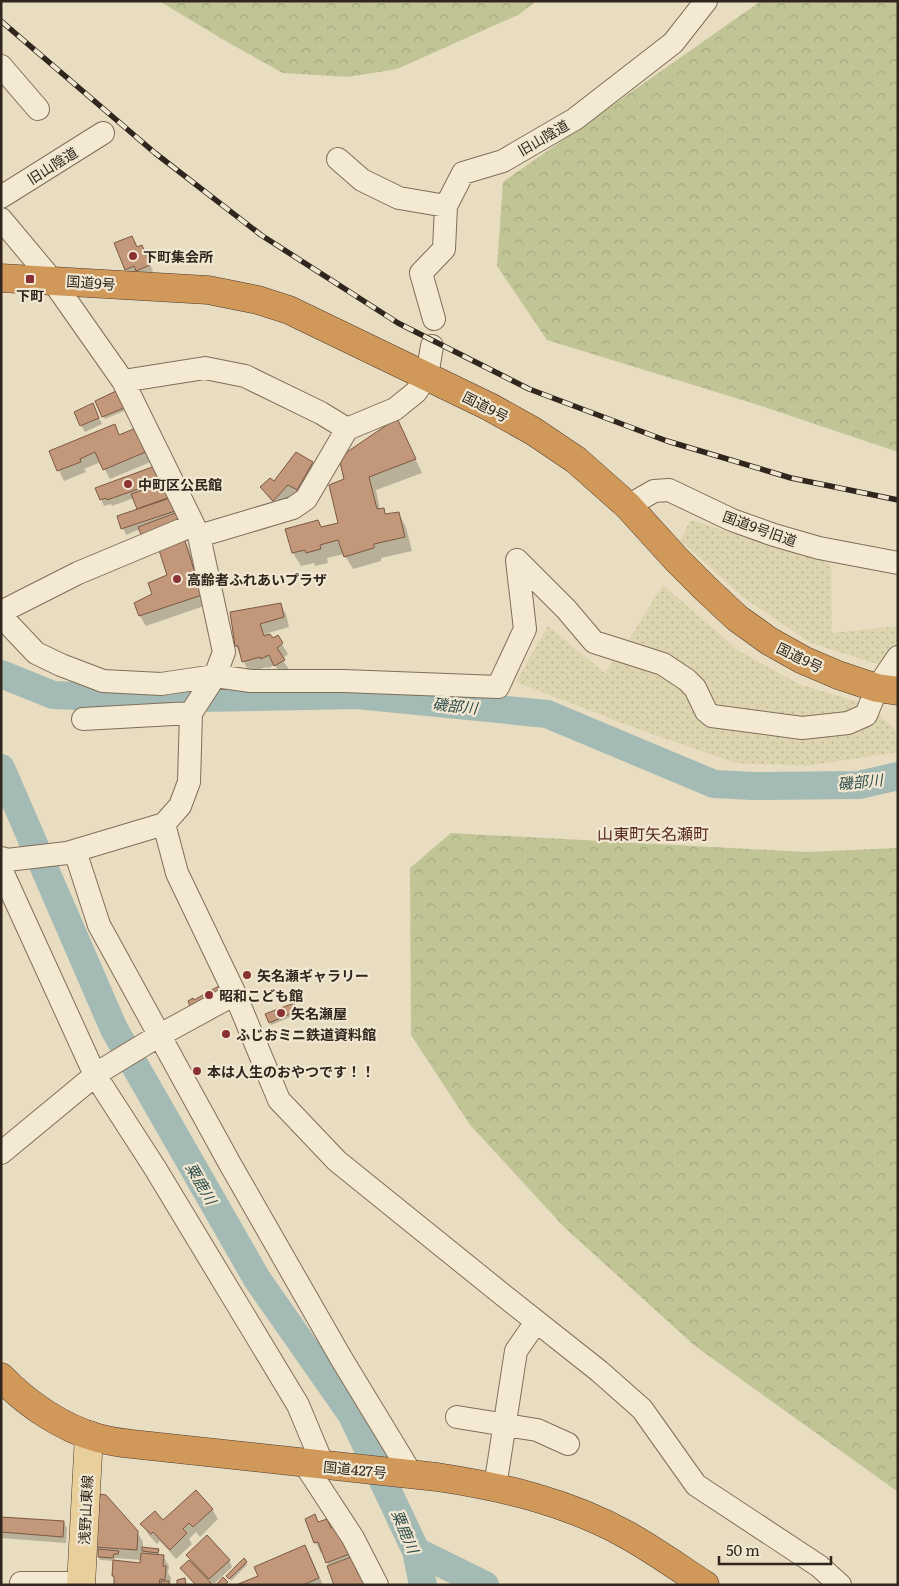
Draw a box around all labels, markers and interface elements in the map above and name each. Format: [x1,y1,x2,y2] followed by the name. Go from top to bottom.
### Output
[514,114,572,160] street label: 旧山陰道
[23,142,81,188] street label: 旧山陰道
[143,246,213,266] place label: 下町集会所
[127,250,139,262] marker: 下町集会所
[66,270,116,294] street label: 国道9号
[24,273,36,285] marker: 下町
[16,285,44,305] place label: 下町
[459,386,513,426] street label: 国道9号
[138,474,222,494] place label: 中町区公民館
[122,478,134,490] marker: 中町区公民館
[720,505,800,551] street label: 国道9号旧道
[187,569,327,589] place label: 高齢者ふれあいプラザ
[171,573,183,585] marker: 高齢者ふれあいプラザ
[773,637,827,677] street label: 国道9号
[431,691,481,719] water label: 磯部川
[836,767,886,795] water label: 磯部川
[597,821,709,845] district label: 山東町矢名瀬町
[257,965,369,985] place label: 矢名瀬ギャラリー
[241,969,253,981] marker: 矢名瀬ギャラリー
[219,985,303,1005] place label: 昭和こども館
[203,989,215,1001] marker: 昭和こども館
[291,1003,347,1023] place label: 矢名瀬屋
[275,1007,287,1019] marker: 矢名瀬屋
[236,1024,376,1044] place label: ふじおミニ鉄道資料館
[220,1028,232,1040] marker: ふじおミニ鉄道資料館
[207,1061,375,1081] place label: 本は人生のおやつです！！
[191,1065,203,1077] marker: 本は人生のおやつです！！
[181,1158,224,1210] water label: 粟鹿川
[322,1456,388,1482] street label: 国道427号
[73,1475,97,1545] street label: 浅野山東線
[387,1506,426,1558] water label: 粟鹿川
[719,1534,832,1566] scale bar
[726,1538,760,1561] text: 50 m

